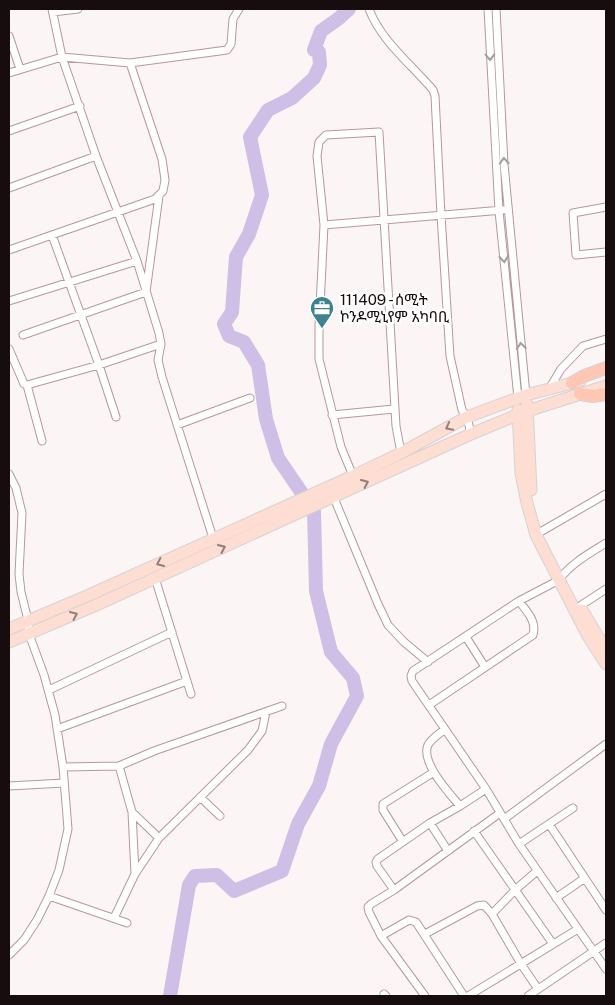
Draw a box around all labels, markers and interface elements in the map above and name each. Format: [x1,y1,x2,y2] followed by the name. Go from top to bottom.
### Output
[485,54,495,62] one-way arrow
[498,157,509,165] one-way arrow
[498,255,509,263] one-way arrow
[340,291,449,325] place label: 111409 - ሰሚት ኮንዶሚኒየም አካባቢ
[309,295,335,329] office icon: 111409 - ሰሚት ኮንዶሚኒየም አካባቢ
[516,342,527,350] one-way arrow
[446,421,455,431] one-way arrow
[360,479,369,490] one-way arrow
[217,544,226,554] one-way arrow
[156,556,165,567] one-way arrow
[69,610,78,621] one-way arrow

